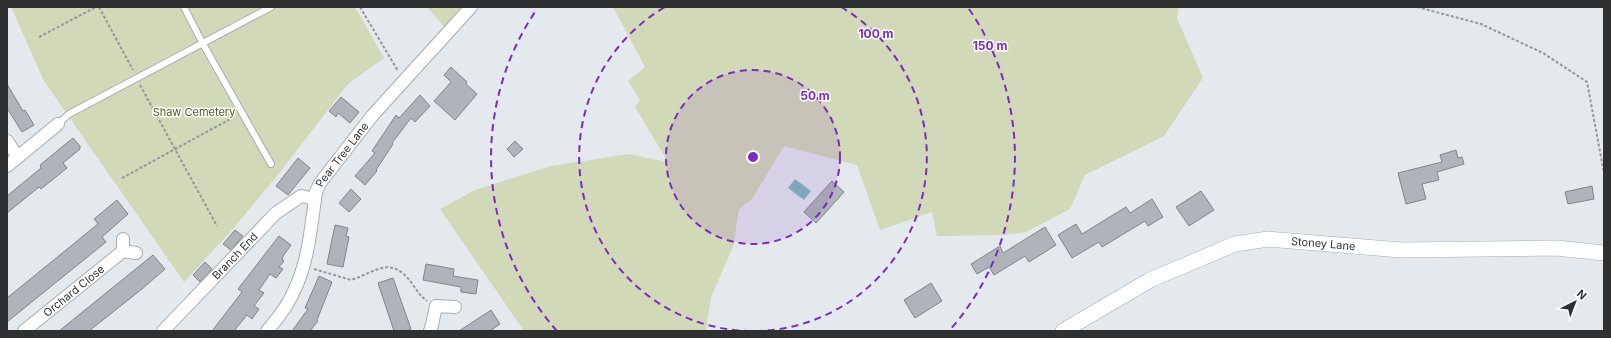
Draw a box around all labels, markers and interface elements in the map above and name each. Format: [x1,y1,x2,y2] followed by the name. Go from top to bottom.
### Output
[858,26,894,41] text: 100 m
[973,38,1007,53] text: 150 m
[800,88,830,103] text: 50 m
[153,105,235,119] park label: Shaw Cemetery
[312,119,372,189] street label: Pear Tree Lane
[746,150,760,164] centre of rings
[209,229,261,282] street label: Branch End
[1291,234,1356,253] street label: Stoney Lane
[40,262,107,320] street label: Orchard Close
[1555,282,1595,322] north arrow
[1574,287,1589,303] text: N

